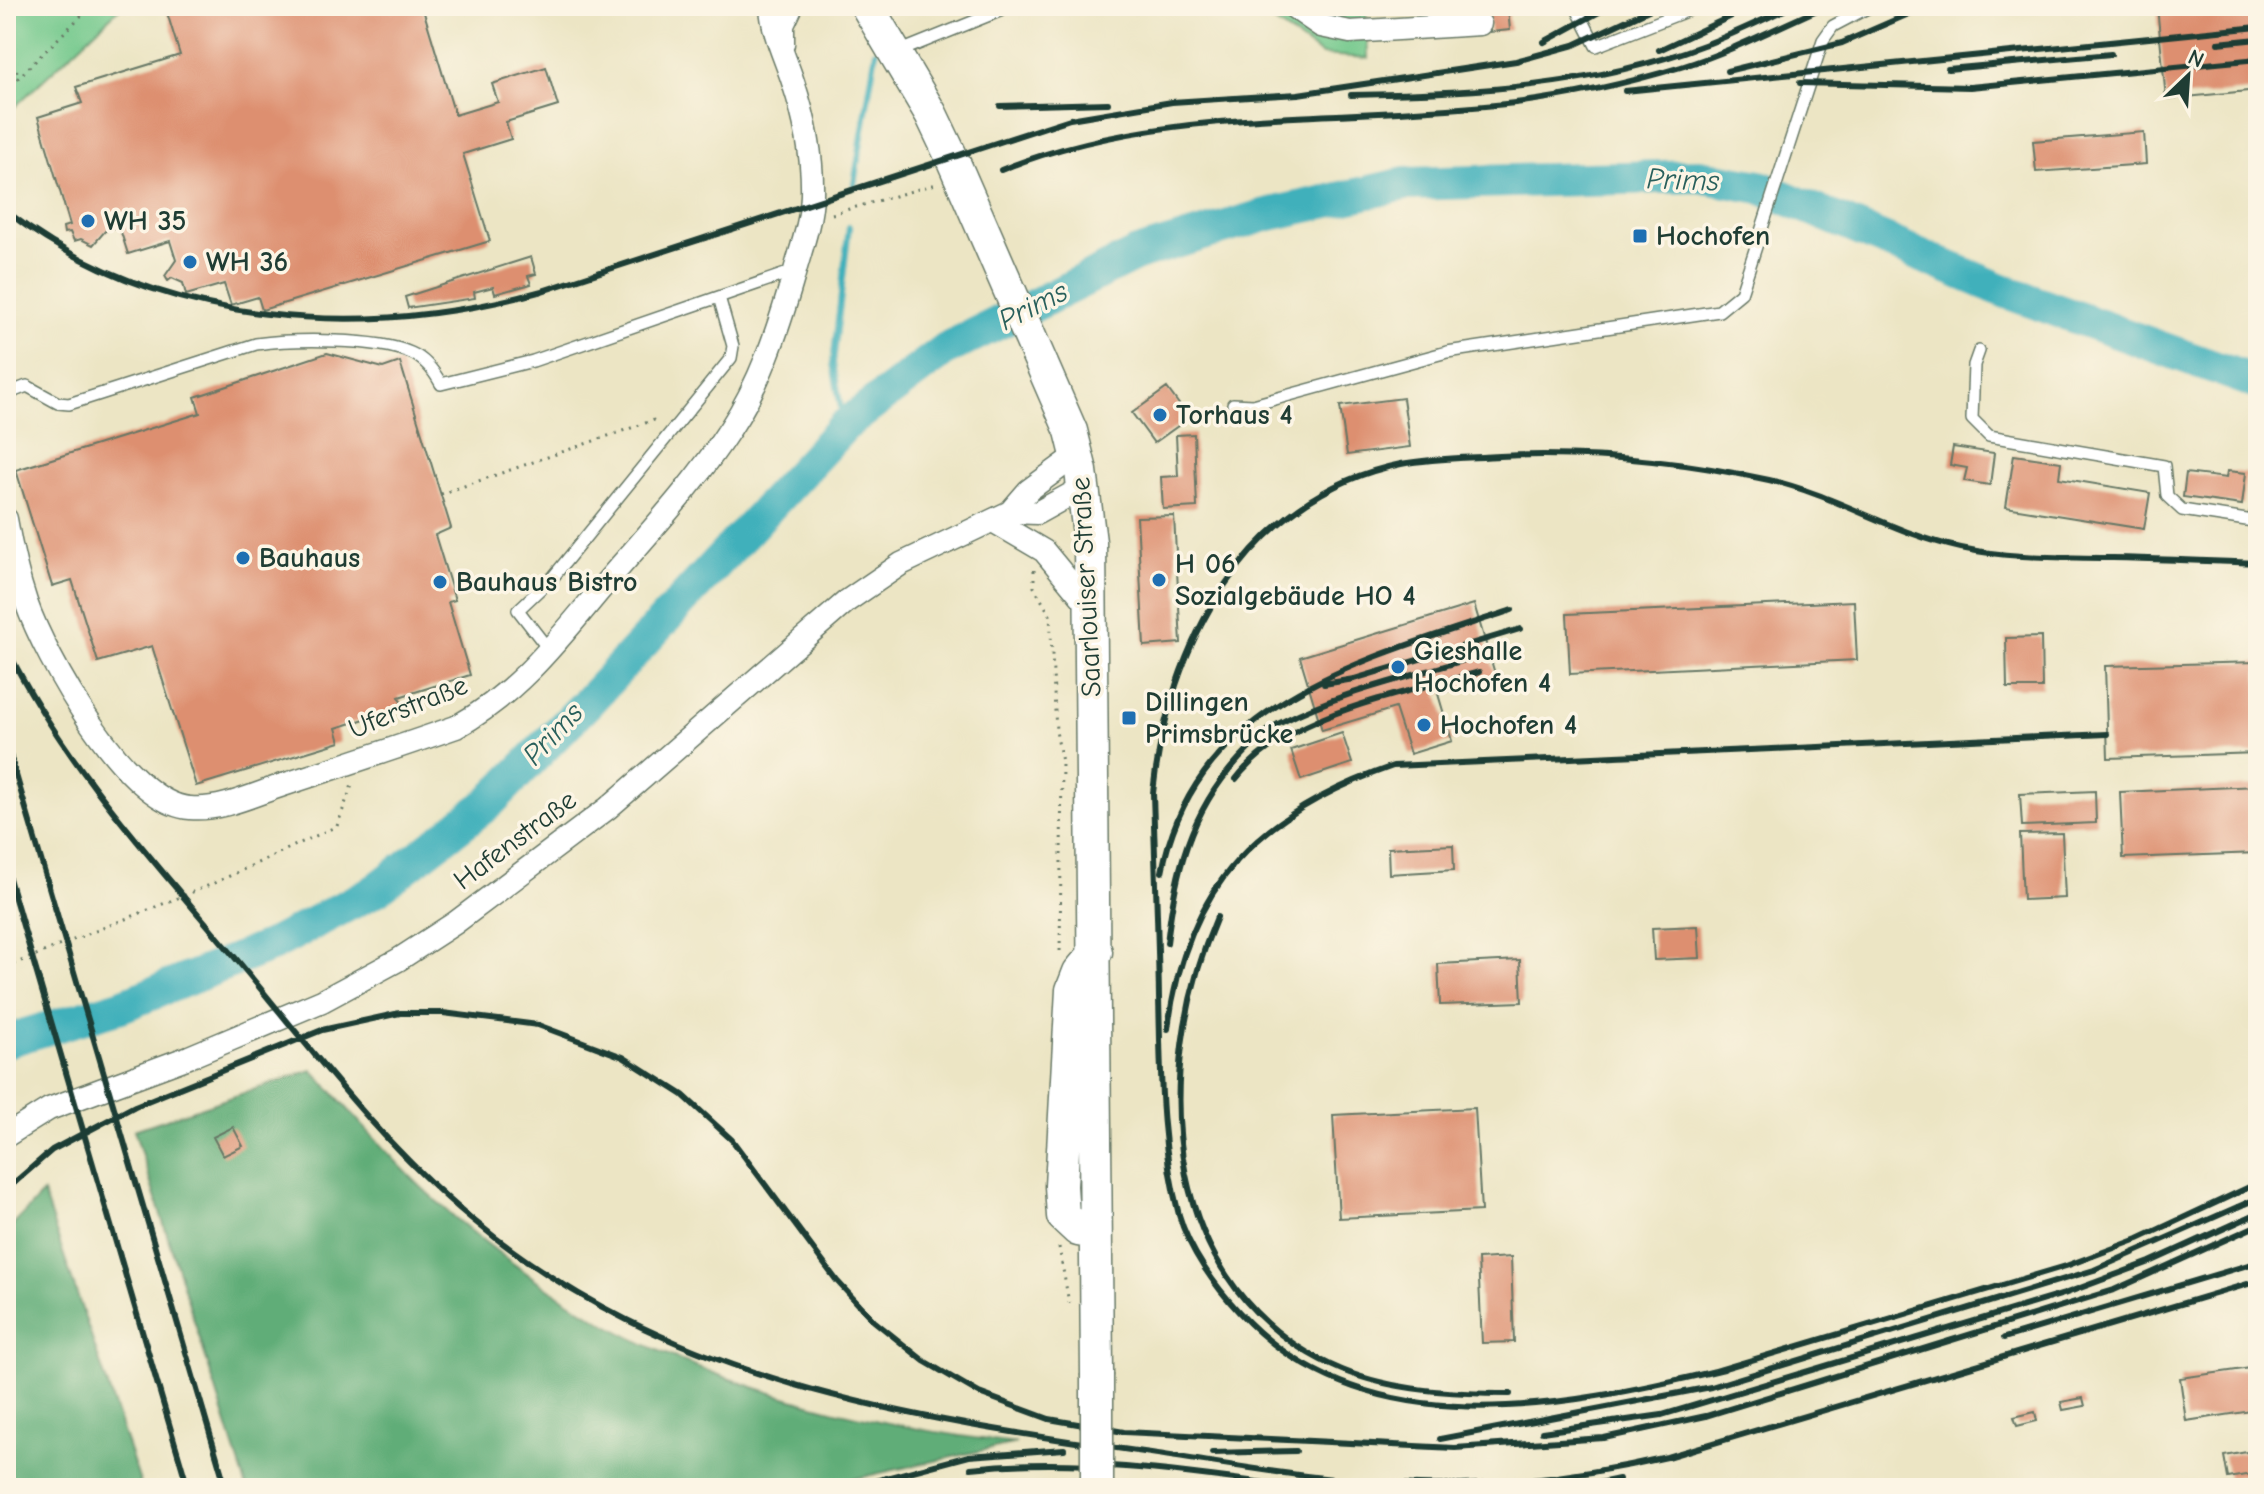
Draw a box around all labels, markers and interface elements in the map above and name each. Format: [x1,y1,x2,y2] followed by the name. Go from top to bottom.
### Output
[2148,36,2228,116] north arrow
[2184,44,2208,74] text: N
[1646,161,1721,199] water label: Prims
[104,205,186,237] place label: WH 35
[79,212,97,230] marker: WH 35
[1656,220,1770,252] place label: Hochofen
[1631,227,1649,245] marker: Hochofen
[206,246,288,278] place label: WH 36
[181,253,199,271] marker: WH 36
[993,274,1074,338] water label: Prims
[1176,399,1293,431] place label: Torhaus 4
[1151,406,1169,424] marker: Torhaus 4
[1064,476,1108,698] street label: Saarlouiser Straße
[259,542,360,574] place label: Bauhaus
[1175,548,1416,612] place label: H 06 Sozialgebäude HO 4
[234,549,252,567] marker: Bauhaus
[456,566,638,598] place label: Bauhaus Bistro
[1150,571,1168,589] marker: H 06 Sozialgebäude HO 4
[431,573,449,591] marker: Bauhaus Bistro
[1414,635,1551,699] place label: Gieshalle Hochofen 4
[1389,658,1407,676] marker: Gieshalle Hochofen 4
[344,669,472,745] street label: Uferstraße
[1145,686,1294,750] place label: Dillingen Primsbrücke
[515,695,591,773] water label: Prims
[1120,709,1138,727] marker: Dillingen Primsbrücke
[1440,709,1577,741] place label: Hochofen 4
[1415,716,1433,734] marker: Hochofen 4
[447,784,583,896] street label: Hafenstraße

